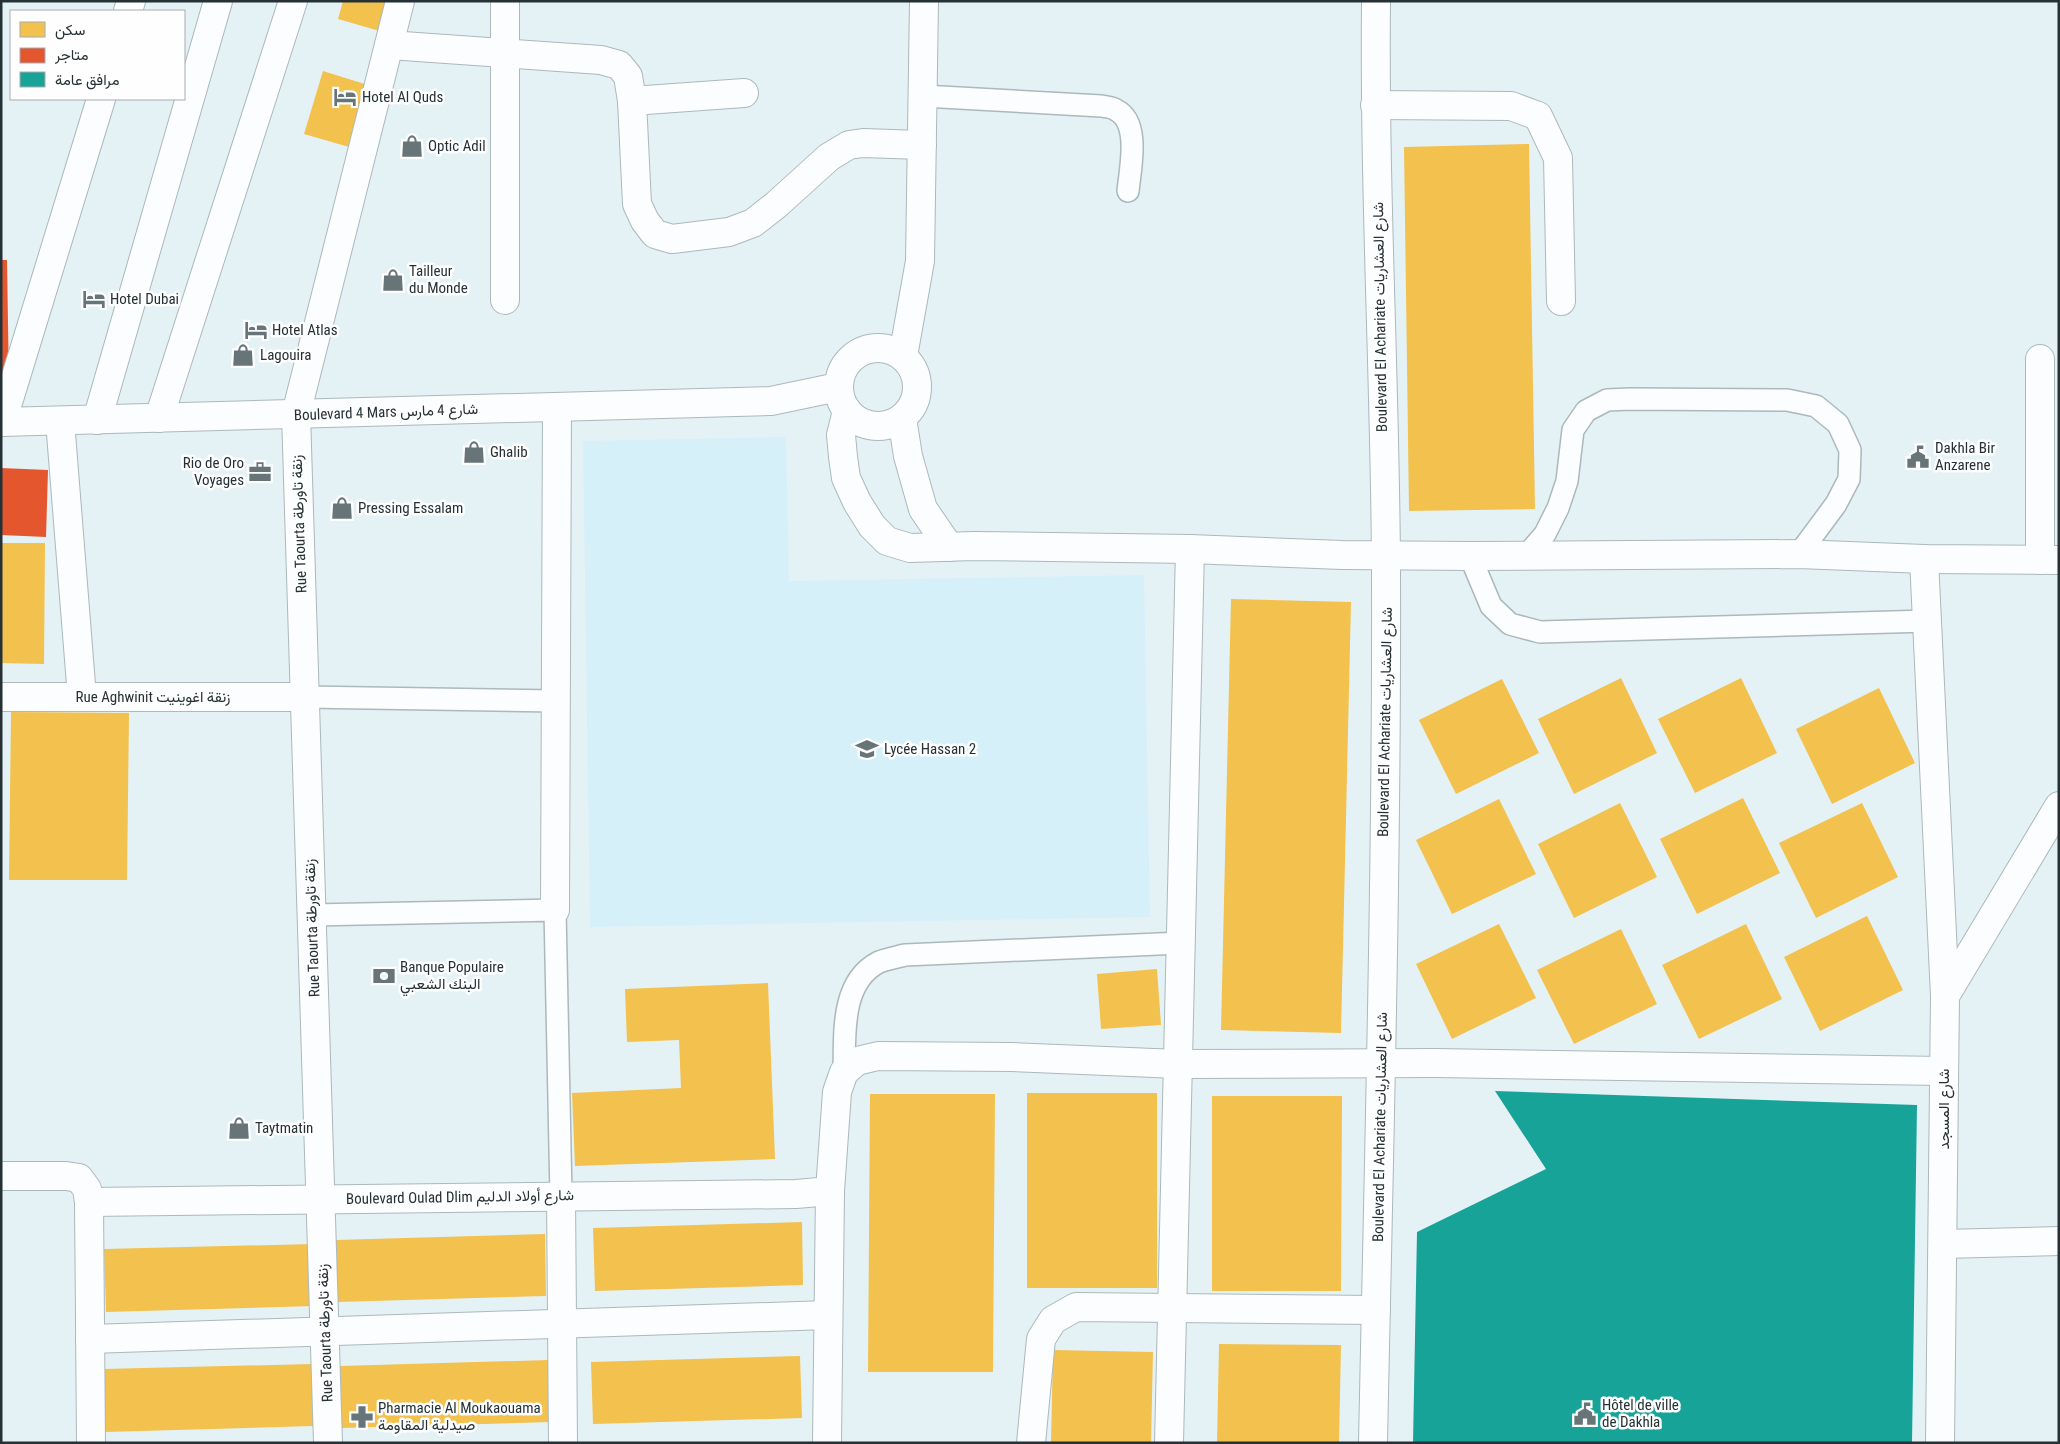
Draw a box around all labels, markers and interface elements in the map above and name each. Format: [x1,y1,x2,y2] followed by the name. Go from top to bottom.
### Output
[10,10,185,100] legend
[55,21,85,40] text: سكن
[54,46,89,64] text: متاجر
[55,71,119,90] text: مرافق عامة
[332,84,358,110] hotel icon: Hotel Al Quds
[362,88,443,106] place label: Hotel Al Quds
[399,133,425,159] shop icon: Optic Adil
[428,137,486,155] place label: Optic Adil
[1369,202,1393,432] street label: Boulevard El Achariate شارع العشاريات
[409,262,468,297] place label: Tailleur du Monde
[380,267,406,293] shop icon: Tailleur du Monde
[81,286,107,312] hotel icon: Hotel Dubai
[110,290,179,308] place label: Hotel Dubai
[243,317,269,343] hotel icon: Hotel Atlas
[272,321,338,339] place label: Hotel Atlas
[230,342,256,368] shop icon: Lagouira
[260,346,311,364] place label: Lagouira
[294,400,479,426] street label: Boulevard 4 Mars شارع 4 مارس
[461,439,487,465] shop icon: Ghalib
[1935,439,1995,474] place label: Dakhla Bir Anzarene
[490,443,528,461] place label: Ghalib
[1905,444,1931,470] public building icon: Dakhla Bir Anzarene
[183,454,244,489] place label: Rio de Oro Voyages
[288,454,310,594] street label: Rue Taourta زنقة تاورطة
[247,459,273,485] office icon: Rio de Oro Voyages
[329,495,355,521] shop icon: Pressing Essalam
[358,499,463,517] place label: Pressing Essalam
[1374,607,1398,837] street label: Boulevard El Achariate شارع العشاريات
[76,688,230,706] street label: Rue Aghwinit زنقة اغوينيت
[854,736,880,762] school or university icon: Lycée Hassan 2
[884,740,976,758] place label: Lycée Hassan 2
[301,858,323,998] street label: Rue Taourta زنقة تاورطة
[400,958,504,997] place label: Banque Populaire البنك الشعبي
[371,963,397,989] bank icon: Banque Populaire البنك الشعبي
[1369,1012,1393,1242] street label: Boulevard El Achariate شارع العشاريات
[1935,1068,1955,1149] street label: شارع المسجد
[226,1115,252,1141] shop icon: Taytmatin
[255,1119,313,1137] place label: Taytmatin
[346,1186,574,1210] street label: Boulevard Oulad Dlim شارع أولاد الدليم
[314,1263,336,1403] street label: Rue Taourta زنقة تاورطة
[1602,1396,1679,1431] place label: Hôtel de ville de Dakhla
[378,1399,541,1434] place label: Pharmacie Al Moukaouama صيدلية المقاومة
[1572,1401,1598,1427] public building icon: Hôtel de ville de Dakhla
[349,1404,375,1430] pharmacy icon: Pharmacie Al Moukaouama صيدلية المقاومة

